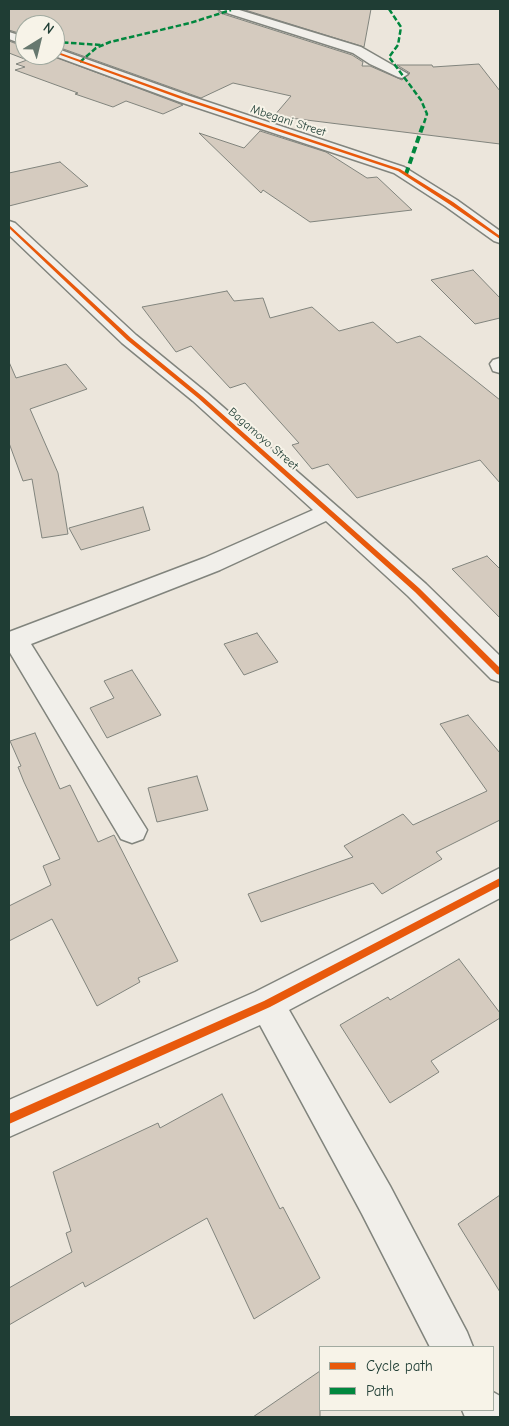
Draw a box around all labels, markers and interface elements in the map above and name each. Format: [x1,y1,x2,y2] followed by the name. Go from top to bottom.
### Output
[15,15,65,65] north arrow
[40,19,57,38] text: N
[248,102,328,140] street label: Mbegani Street
[225,405,301,473] street label: Bagamoyo Street
[319,1346,494,1411] legend
[366,1357,433,1375] text: Cycle path
[366,1382,394,1400] text: Path

